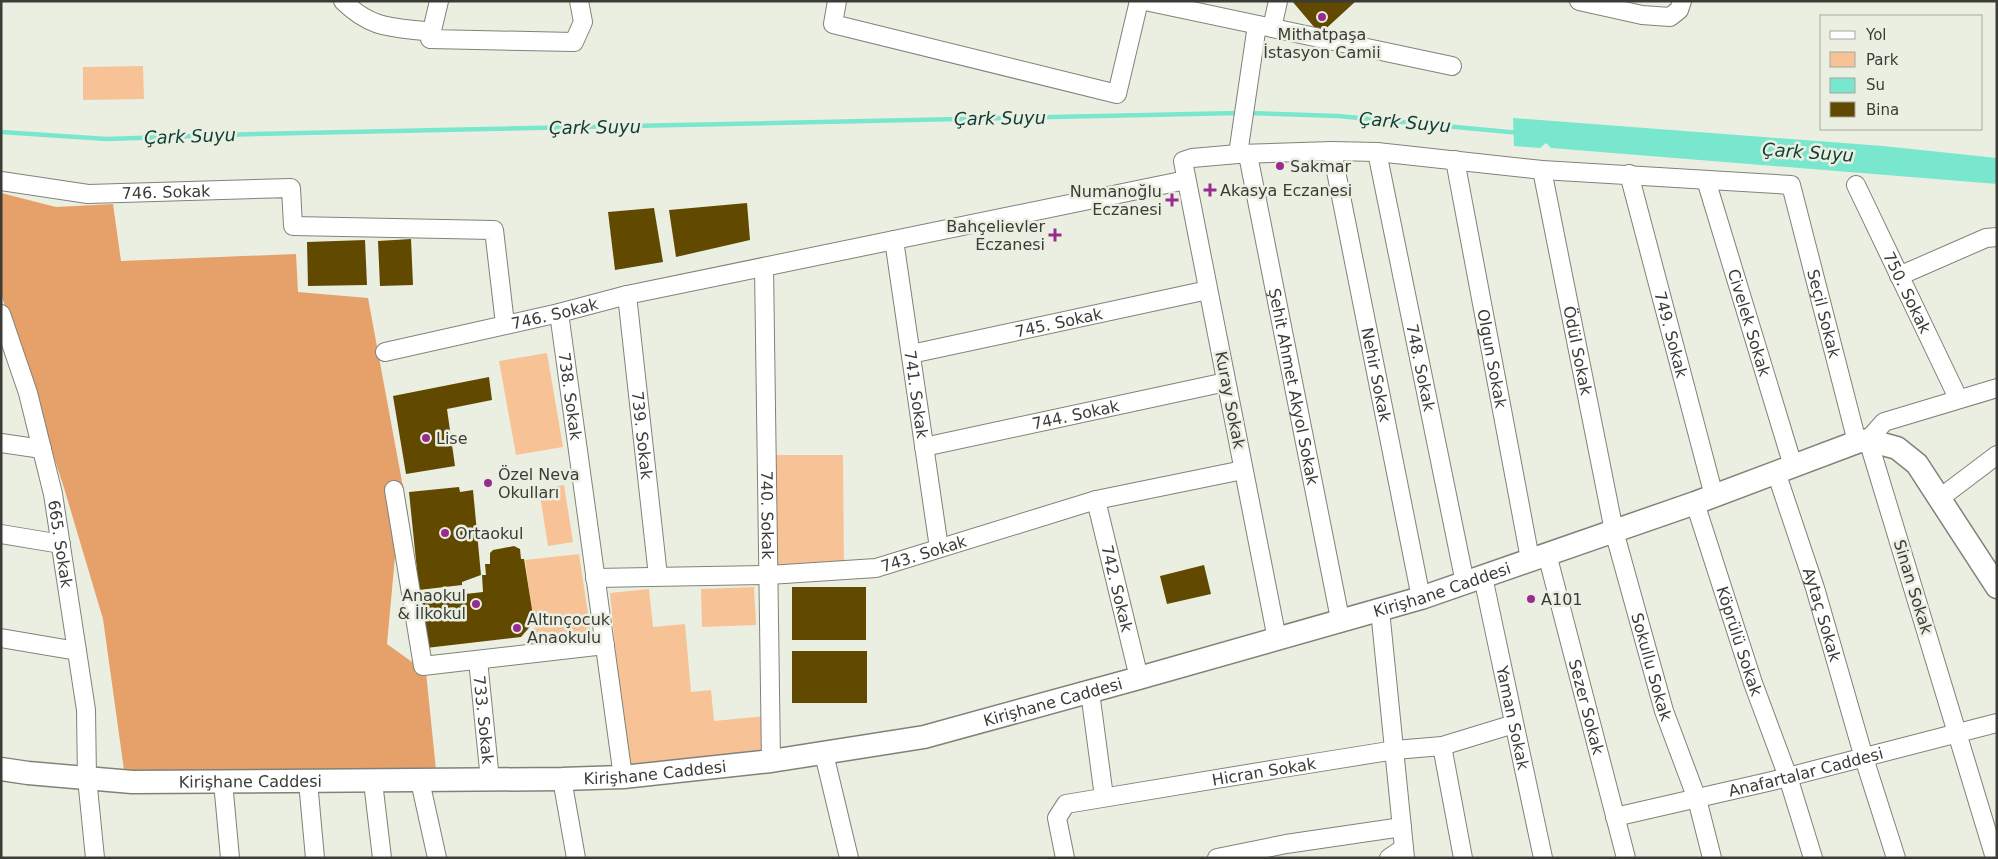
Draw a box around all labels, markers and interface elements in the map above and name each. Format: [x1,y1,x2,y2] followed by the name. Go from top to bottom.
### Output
[1316,11,1328,23] marker: Mithatpaşa İstasyon Camii
[1820,15,1983,130] legend
[1263,25,1381,62] place label: Mithatpaşa İstasyon Camii
[1865,26,1887,44] text: Yol
[1866,51,1899,69] text: Park
[1866,76,1885,94] text: Su
[1866,101,1899,119] text: Bina
[954,107,1046,129] water label: Çark Suyu
[1358,108,1452,136] water label: Çark Suyu
[549,116,641,138] water label: Çark Suyu
[144,124,236,148] water label: Çark Suyu
[1761,138,1855,166] water label: Çark Suyu
[1290,157,1352,176] place label: Sakmar
[1274,160,1286,172] marker: Sakmar
[121,181,211,203] street label: 746. Sokak
[1220,181,1352,200] place label: Akasya Eczanesi
[1070,182,1162,219] place label: Numanoğlu Eczanesi
[1204,184,1216,196] marker: Akasya Eczanesi
[1166,194,1178,206] marker: Numanoğlu Eczanesi
[946,217,1045,254] place label: Bahçelievler Eczanesi
[1049,229,1061,241] marker: Bahçelievler Eczanesi
[1880,248,1935,337] street label: 750. Sokak
[1724,266,1775,379] street label: Civelek Sokak
[1804,267,1845,361] street label: Seçil Sokak
[1265,286,1323,487] street label: Şehit Ahmet Akyol Sokak
[1651,289,1692,381] street label: 749. Sokak
[509,293,601,333] street label: 746. Sokak
[1013,303,1105,341] street label: 745. Sokak
[1560,304,1596,397] street label: Ödül Sokak
[1474,307,1511,410] street label: Olgun Sokak
[1403,322,1439,414] street label: 748. Sokak
[1358,326,1395,424] street label: Nehir Sokak
[901,349,932,440] street label: 741. Sokak
[1211,350,1249,451] street label: Kuray Sokak
[555,351,586,442] street label: 738. Sokak
[628,390,657,481] street label: 739. Sokak
[1030,396,1122,433] street label: 744. Sokak
[436,429,468,448] place label: Lise
[420,432,432,444] marker: Lise
[498,465,579,502] place label: Özel Neva Okulları
[757,470,778,560] street label: 740. Sokak
[482,477,494,489] marker: Özel Neva Okulları
[45,499,77,590] street label: 665. Sokak
[455,524,523,543] place label: Ortaokul
[439,527,451,539] marker: Ortaokul
[878,531,969,575] street label: 743. Sokak
[1890,537,1937,637] street label: Sinan Sokak
[1098,543,1137,635] street label: 742. Sokak
[1371,558,1513,621] street label: Kirişhane Caddesi
[1799,565,1845,665] street label: Aytaç Sokak
[1713,584,1767,699] street label: Köprülü Sokak
[397,586,466,623] place label: Anaokul & İlkokul
[1541,590,1582,609] place label: A101
[1525,593,1537,605] marker: A101
[470,598,482,610] marker: Anaokul & İlkokul
[527,610,611,647] place label: Altınçocuk Anaokulu
[1628,611,1677,724] street label: Sokullu Sokak
[511,622,523,634] marker: Altınçocuk Anaokulu
[1565,657,1608,757] street label: Sezer Sokak
[1492,663,1534,772] street label: Yaman Sokak
[981,674,1124,730] street label: Kirişhane Caddesi
[470,675,498,766] street label: 733. Sokak
[1726,743,1885,800] street label: Anafartalar Caddesi
[1211,753,1318,789] street label: Hicran Sokak
[583,756,727,788] street label: Kirişhane Caddesi
[179,771,322,791] street label: Kirişhane Caddesi

